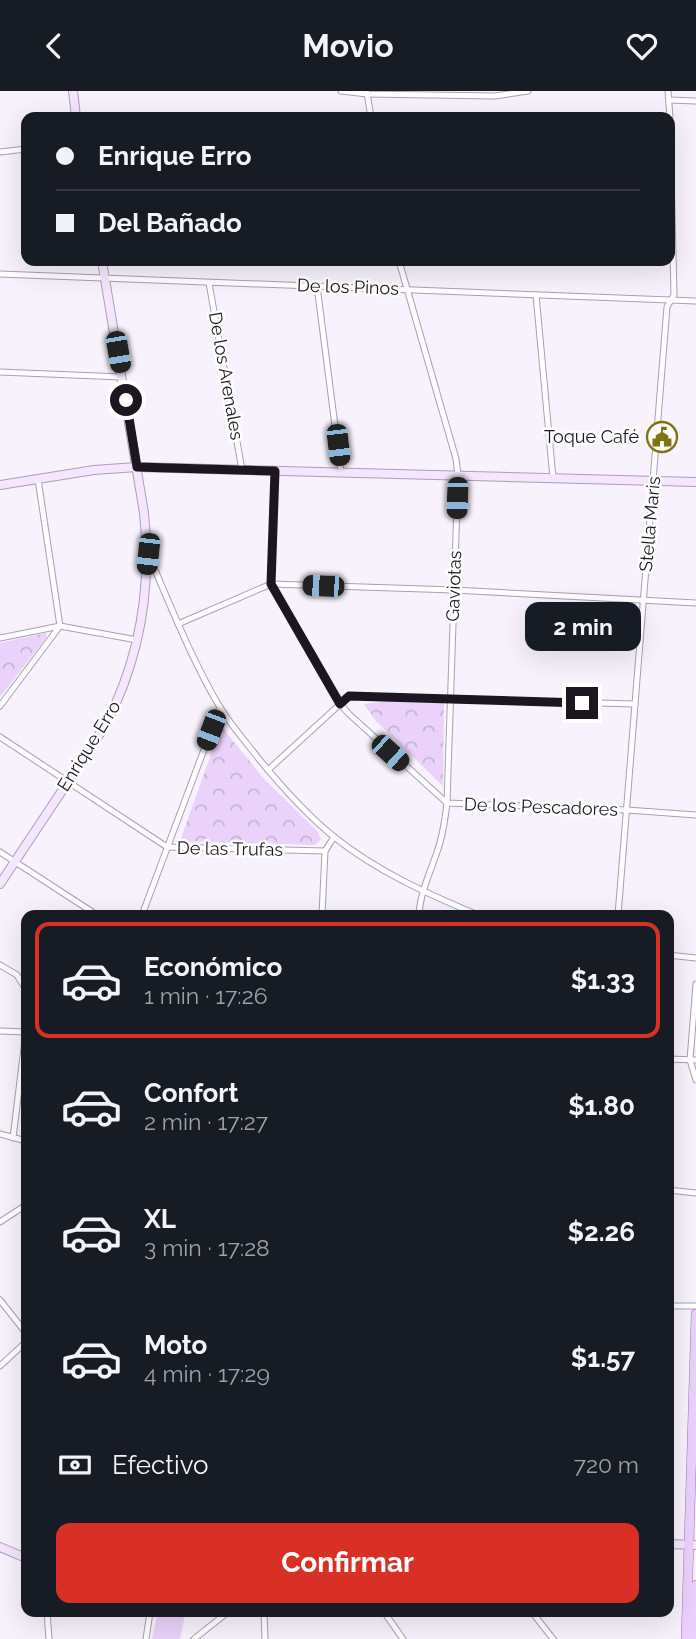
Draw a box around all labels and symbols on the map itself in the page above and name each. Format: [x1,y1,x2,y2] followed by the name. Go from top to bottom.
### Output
[297,274,400,299] street label: De los Pinos
[205,310,248,442] street label: De los Arenales
[105,329,132,375] car
[110,384,142,416] route start
[645,420,679,454] public building icon: Toque Café
[326,423,351,467] car
[544,426,639,447] place label: Toque Café
[635,475,664,573] street label: Stella Maris
[446,477,469,519] car
[136,532,161,576] car
[442,550,465,622] street label: Gaviotas
[302,575,345,597] car
[524,601,640,651] callout: 2 min
[566,687,598,719] route end
[53,696,125,795] street label: Enrique Erro
[194,707,229,753] car
[368,731,413,775] car
[464,793,619,820] street label: De los Pescadores
[177,837,284,860] street label: De las Trufas

